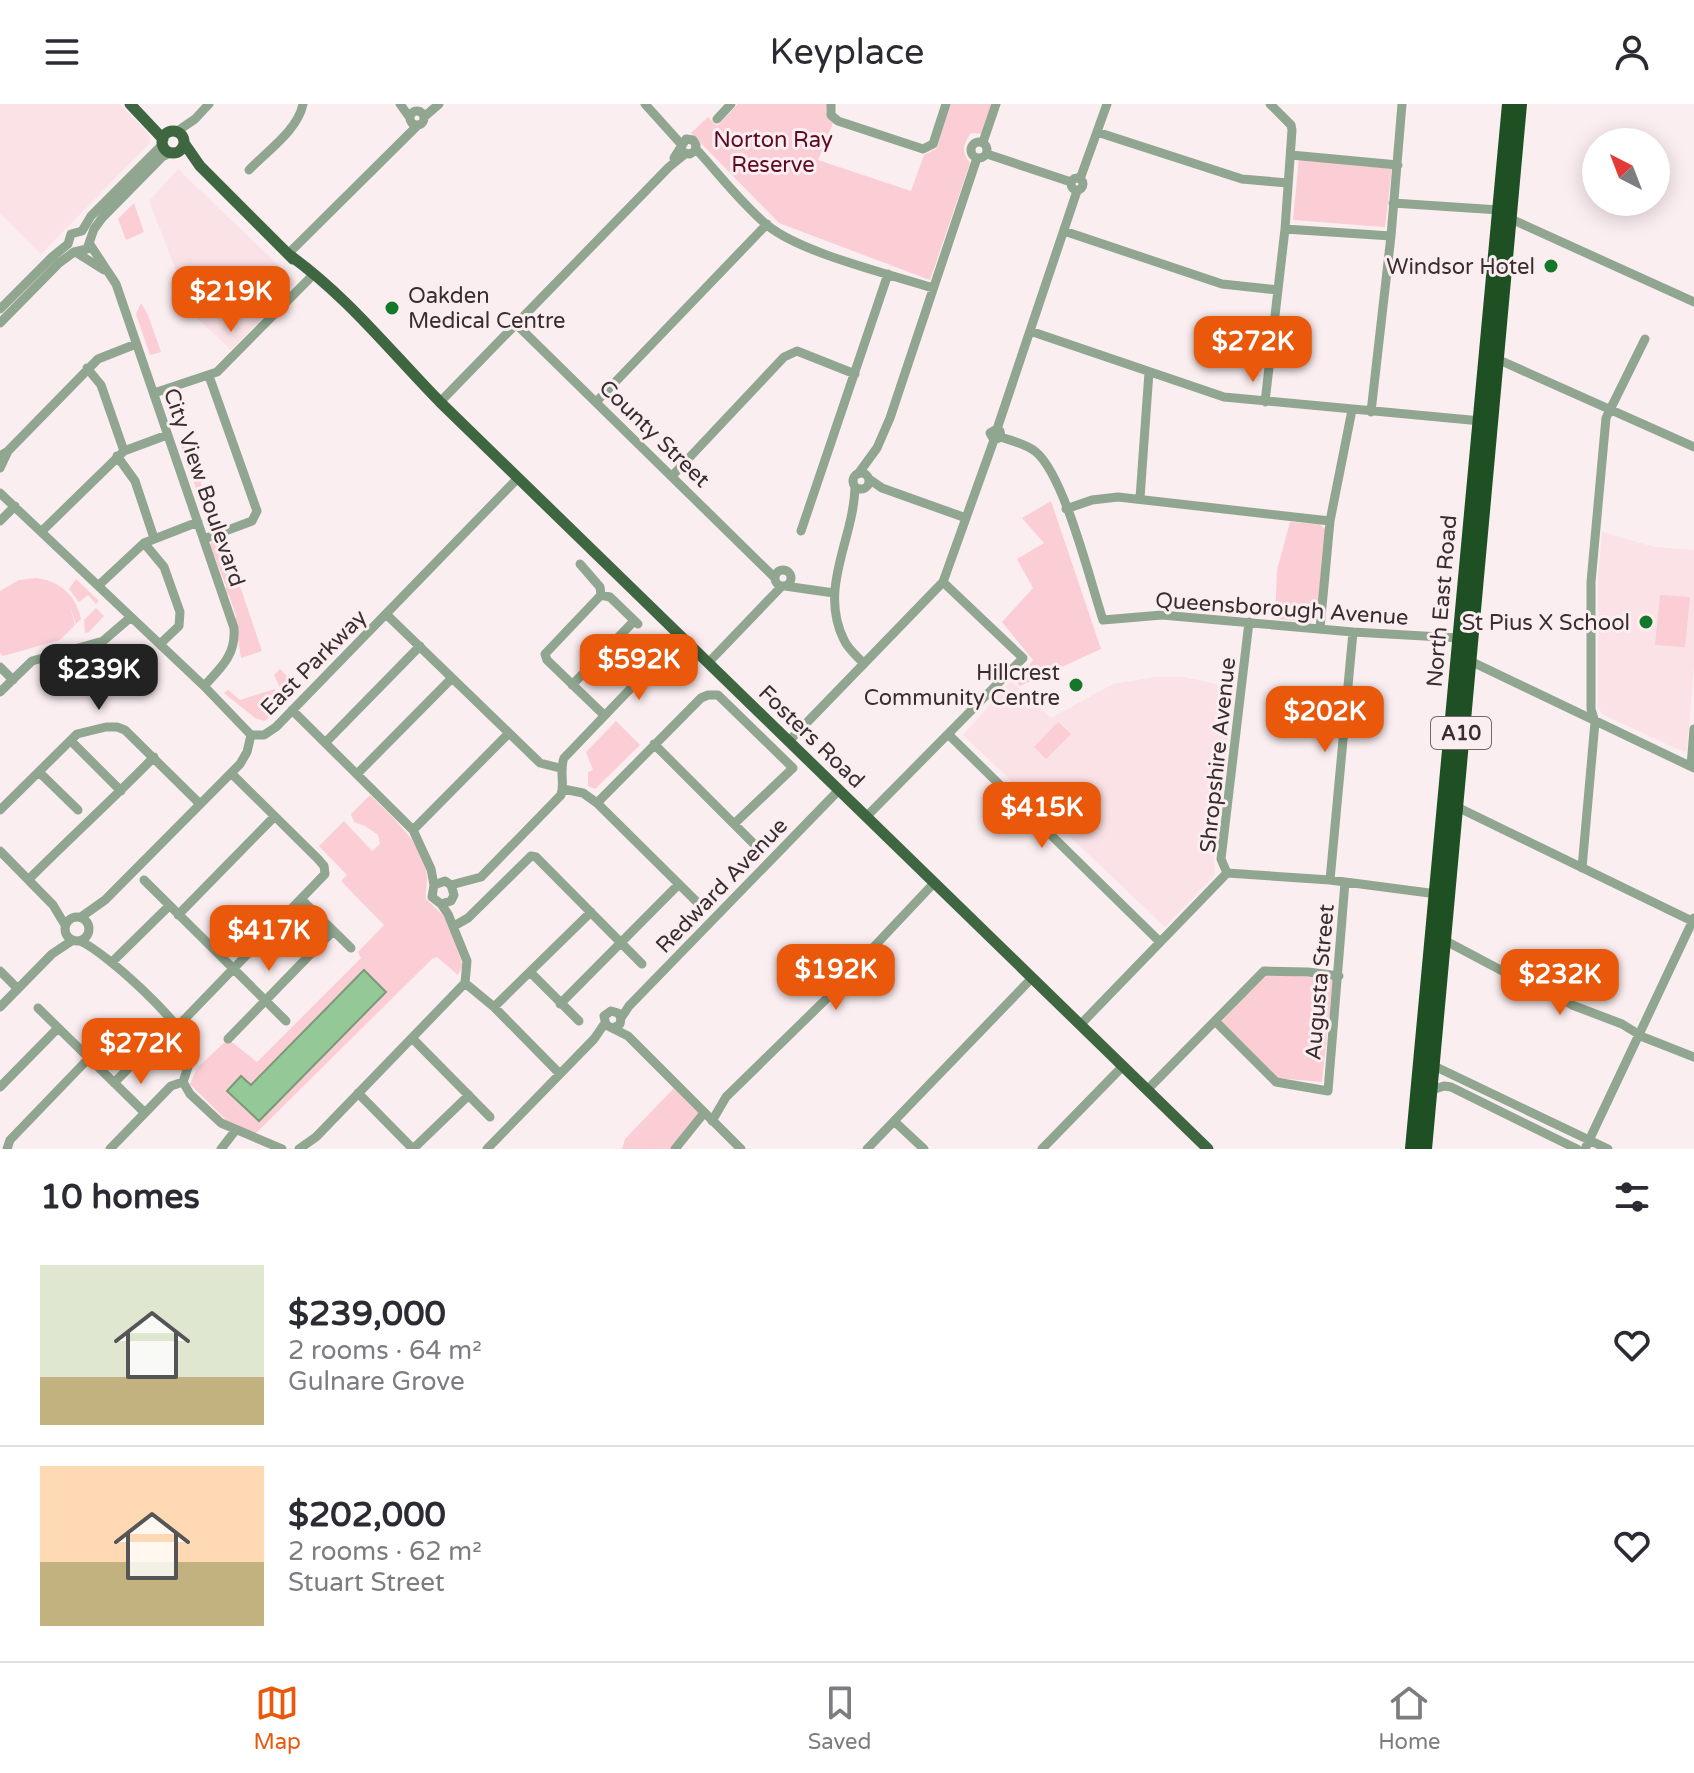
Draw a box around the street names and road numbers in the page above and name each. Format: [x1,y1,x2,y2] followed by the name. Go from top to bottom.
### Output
[594,375,715,493] street label: County Street
[158,385,250,590] street label: City View Boulevard
[1422,514,1462,688] street label: North East Road
[1154,587,1409,631] street label: Queensborough Avenue
[255,604,372,721] street label: East Parkway
[1195,656,1241,854] street label: Shropshire Avenue
[753,680,870,794] street label: Fosters Road
[1431,717,1491,749] road number: A10
[651,813,793,959] street label: Redward Avenue
[1300,903,1340,1061] street label: Augusta Street

